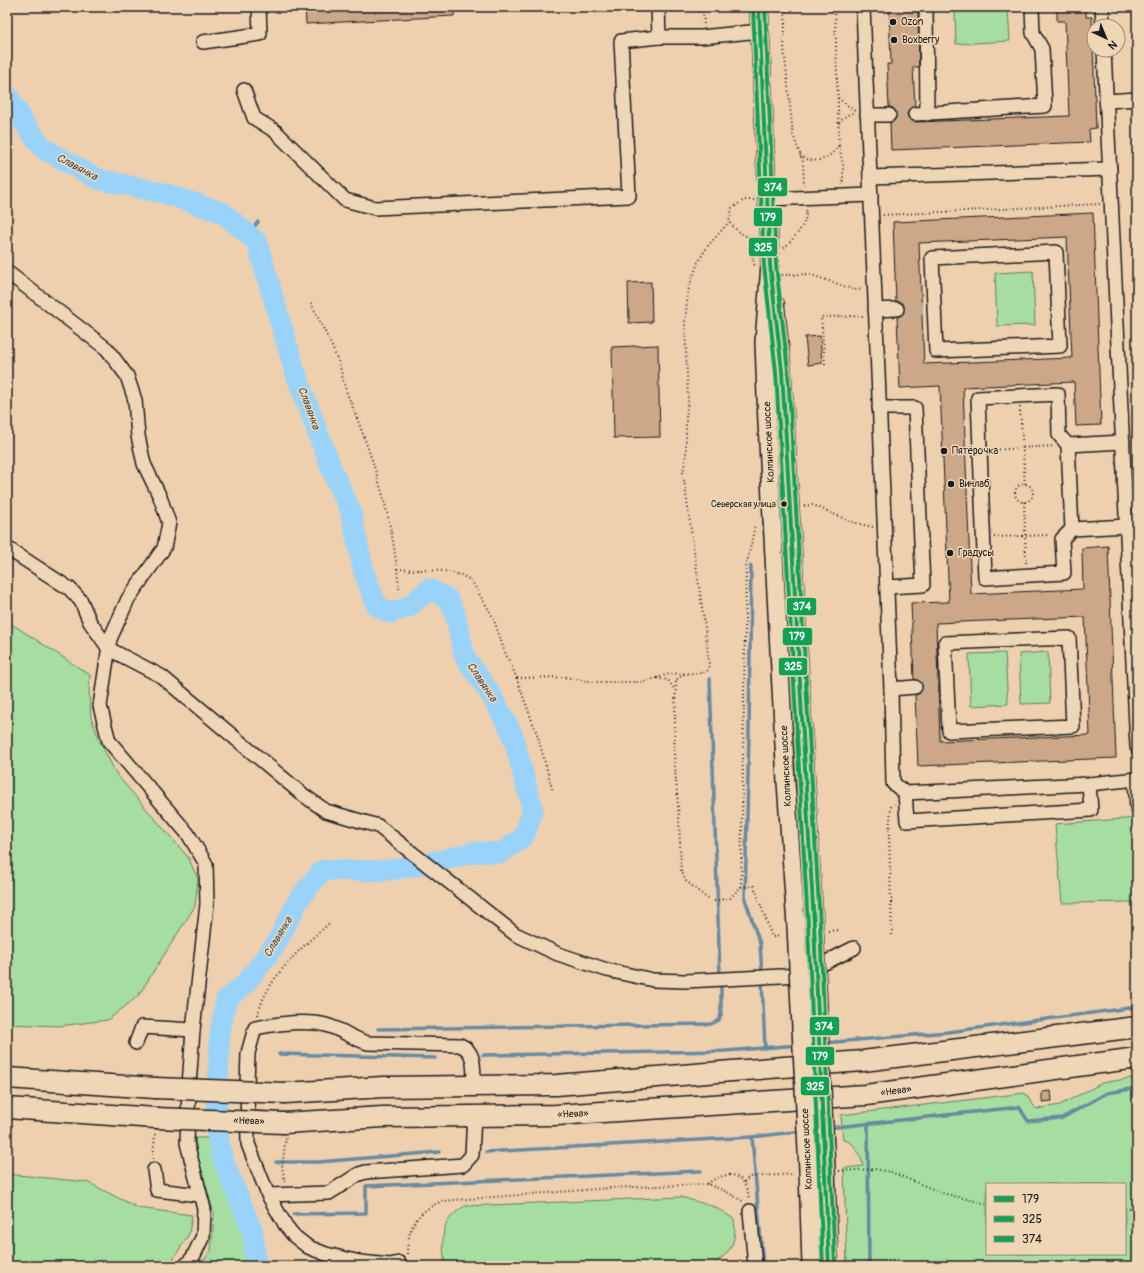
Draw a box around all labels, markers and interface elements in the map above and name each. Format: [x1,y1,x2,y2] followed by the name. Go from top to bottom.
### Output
[901,16,924,28] place label: Ozon
[888,17,898,27] marker: Ozon
[1086,18,1126,58] north arrow
[902,34,940,46] place label: Boxberry
[889,35,899,45] marker: Boxberry
[1105,38,1120,52] text: N
[54,151,100,184] water label: Славянка
[757,177,788,197] line badge: 374
[764,181,783,194] text: 374
[753,207,783,227] line badge: 179
[760,211,776,224] text: 179
[748,237,778,257] line badge: 325
[754,241,772,254] text: 325
[295,385,323,432] water label: Славянка
[761,401,777,483] street label: Колпинское шоссе
[952,445,998,457] place label: Пятёрочка
[939,446,949,456] marker: Пятёрочка
[959,478,990,490] place label: Винлаб
[946,479,956,489] marker: Винлаб
[711,499,776,510] place label: Северская улица
[779,499,789,509] marker: Северская улица
[958,547,994,559] place label: Градусы
[945,548,955,558] marker: Градусы
[786,597,817,616] line badge: 374
[793,600,812,613] text: 374
[782,627,813,646] line badge: 179
[789,630,805,643] text: 179
[778,657,808,676] line badge: 325
[464,660,500,705] water label: Славянка
[784,660,802,673] text: 325
[778,725,794,807] street label: Колпинское шоссе
[261,914,295,959] water label: Славянка
[809,1016,840,1036] line badge: 374
[815,1020,834,1033] text: 374
[805,1046,835,1066] line badge: 179
[812,1050,828,1063] text: 179
[800,1076,830,1096] line badge: 325
[806,1080,824,1093] text: 325
[880,1083,912,1099] street label: «Нева»
[557,1107,589,1121] street label: «Нева»
[799,1108,815,1190] street label: Колпинское шоссе
[233,1114,265,1128] street label: «Нева»
[986,1183,1126,1255] legend
[1022,1192,1039,1207] text: 179
[1022,1212,1042,1227] text: 325
[1022,1232,1042,1247] text: 374

